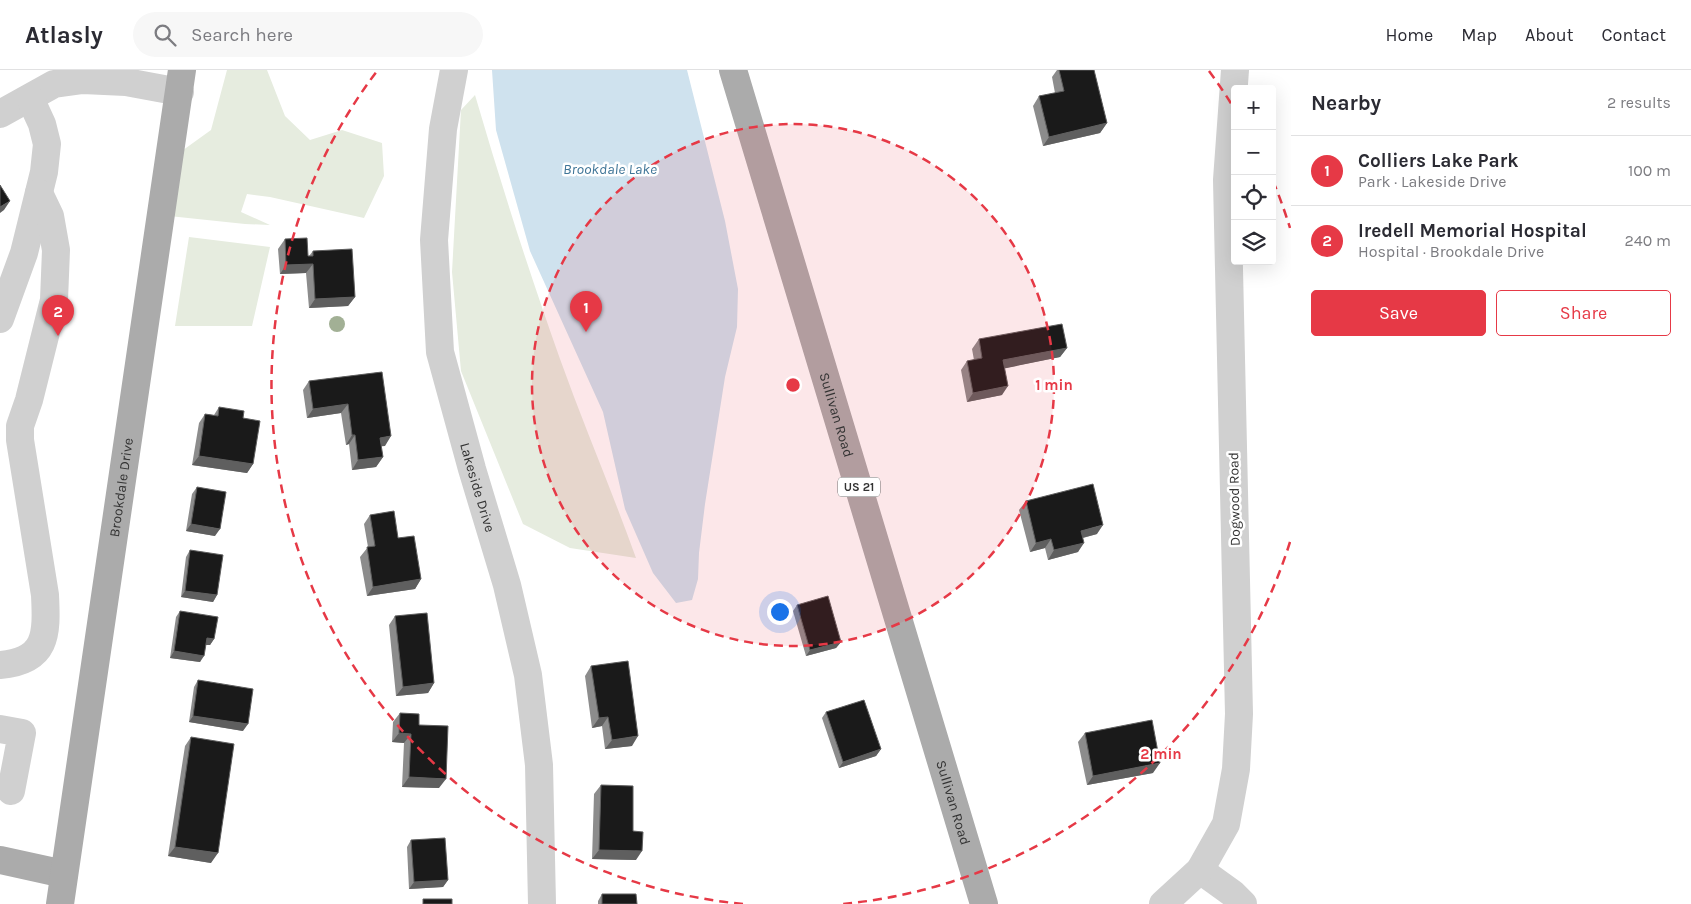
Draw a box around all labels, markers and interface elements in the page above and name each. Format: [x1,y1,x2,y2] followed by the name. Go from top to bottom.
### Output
[133,12,483,57] search box
[25,21,103,49] text: Atlasly
[151,21,179,49] icon: search
[191,24,293,46] text: Search here
[1385,24,1433,46] text: Home
[1461,24,1497,46] text: Map
[1525,24,1574,46] text: About
[1602,24,1666,46] text: Contact
[1231,85,1276,265] map controls
[1231,85,1276,130] button: +
[1311,91,1381,115] text: Nearby
[1607,93,1671,112] text: 2 results
[1231,130,1276,175] button: −
[1358,150,1518,172] text: Colliers Lake Park
[563,160,657,178] water label: Brookdale Lake
[1324,161,1330,180] text: 1
[1628,161,1671,180] text: 100 m
[1358,172,1506,191] text: Park · Lakeside Drive
[1231,175,1276,220] button: locate
[1231,220,1276,265] button: layers
[1358,220,1587,242] text: Iredell Memorial Hospital
[1322,231,1332,250] text: 2
[1625,231,1671,250] text: 240 m
[1358,242,1544,261] text: Hospital · Brookdale Drive
[1311,290,1486,336] button: Save
[1496,290,1671,336] button: Share
[570,291,602,332] pin: 1
[42,295,74,336] pin: 2
[815,370,857,459] street label: Sullivan Road
[784,376,802,394] centre of rings
[1035,376,1073,394] text: 1 min
[106,437,137,538] street label: Brookdale Drive
[456,441,499,534] street label: Lakeside Drive
[1225,452,1244,546] street label: Dogwood Road
[838,478,880,497] road number: US 21
[767,599,793,625] your location
[1140,745,1182,763] text: 2 min
[932,758,974,847] street label: Sullivan Road

